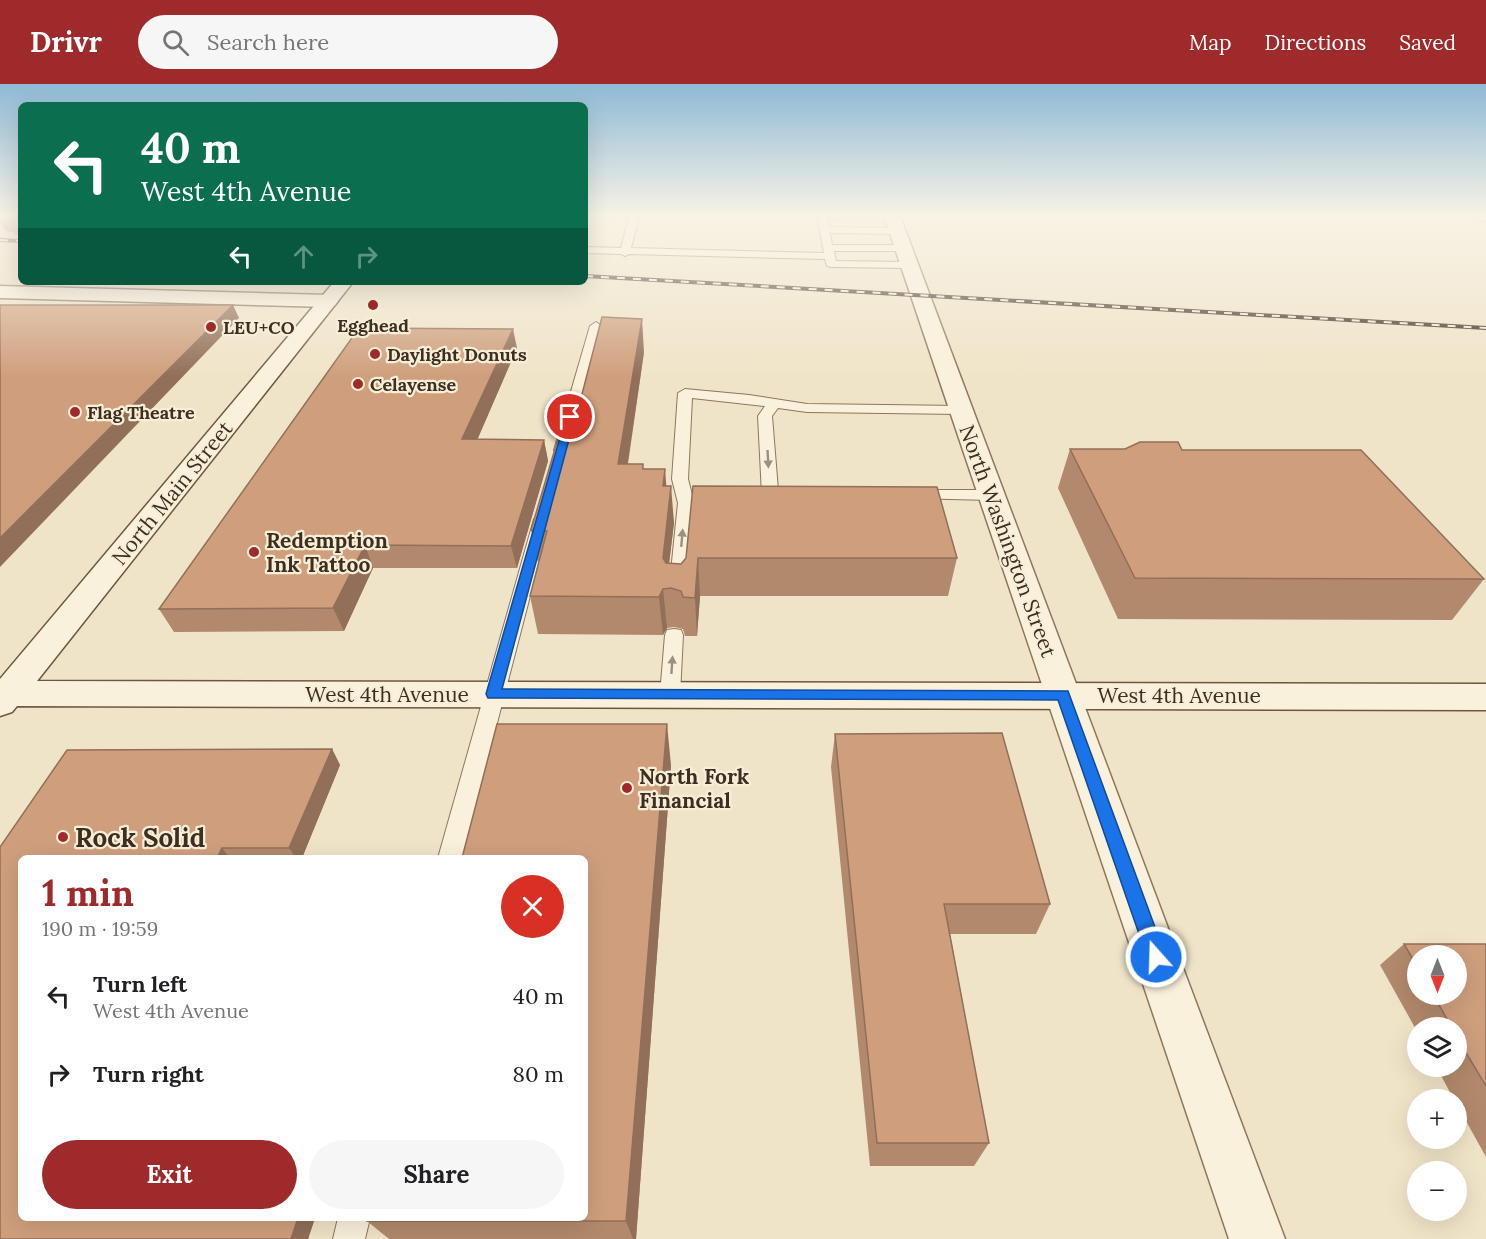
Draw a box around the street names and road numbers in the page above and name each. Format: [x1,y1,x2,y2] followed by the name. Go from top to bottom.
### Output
[106,415,239,570] street label: North Main Street
[953,421,1063,662] street label: North Washington Street
[305,681,469,708] street label: West 4th Avenue
[1097,682,1261,709] street label: West 4th Avenue

